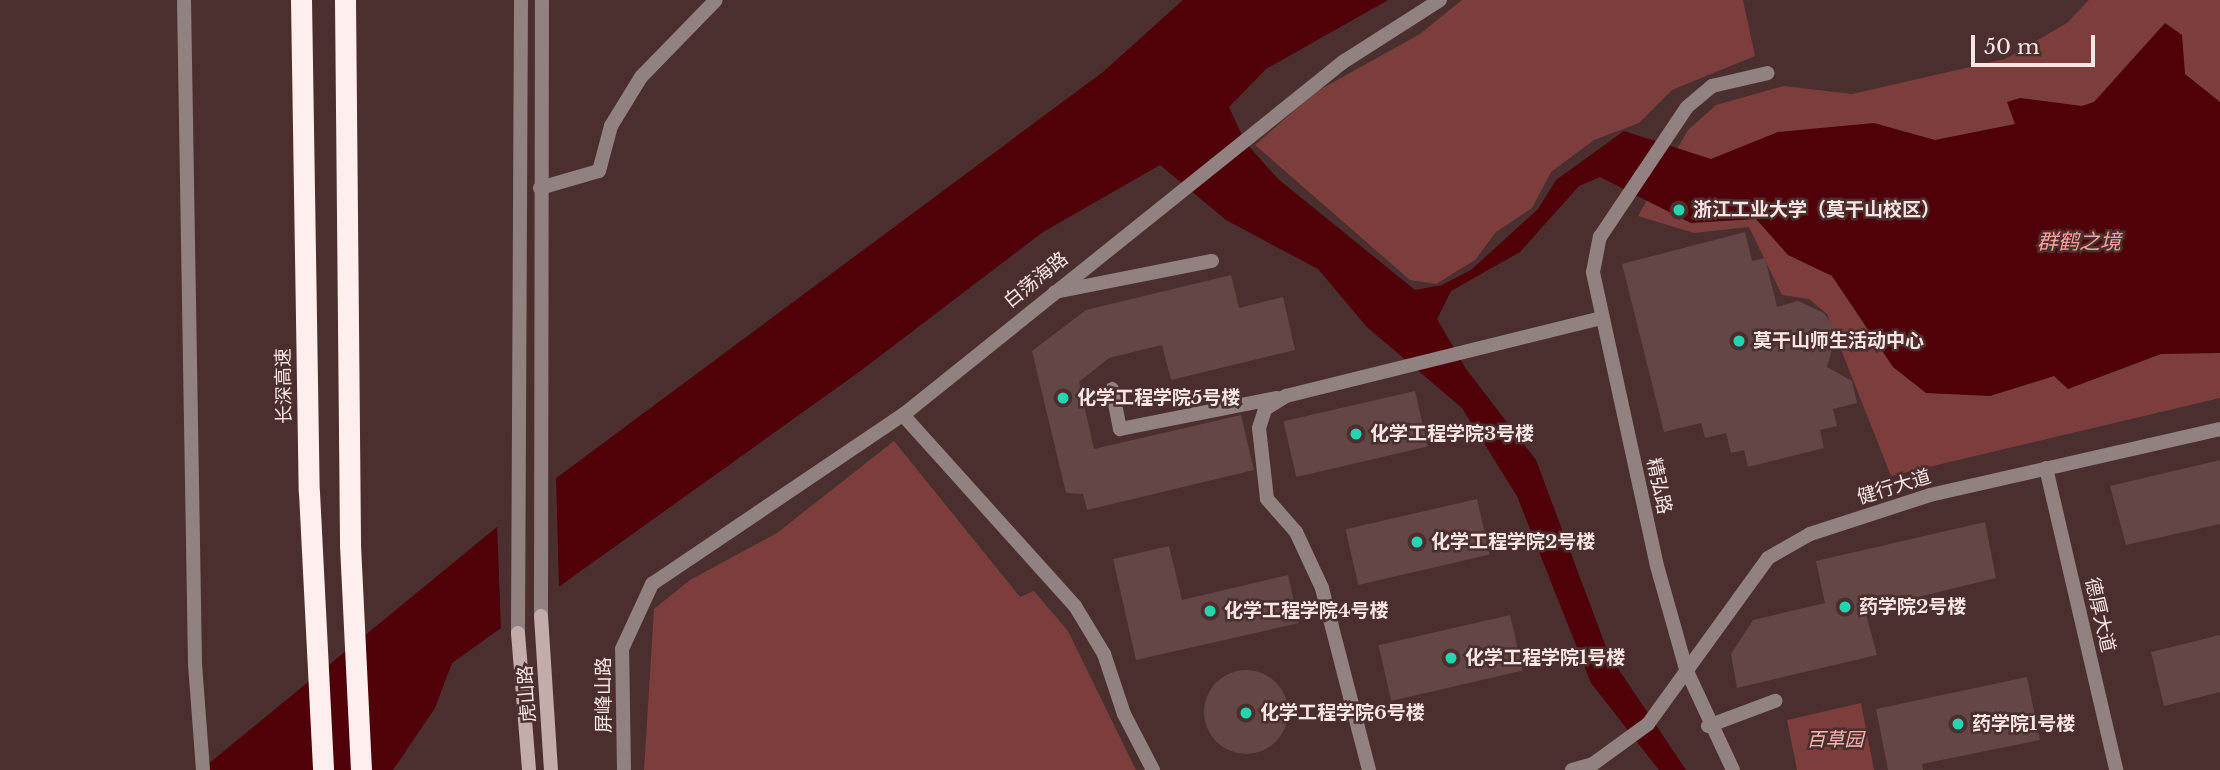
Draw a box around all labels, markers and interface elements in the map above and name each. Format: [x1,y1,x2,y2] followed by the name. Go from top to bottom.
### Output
[1975,21,2099,65] scale bar
[1984,34,2039,60] text: 50 m
[1693,199,1940,221] place label: 浙江工业大学（莫干山校区）
[1671,202,1687,218] marker: 浙江工业大学（莫干山校区）
[2037,229,2121,255] water label: 群鹤之境
[999,247,1073,313] street label: 白荡海路
[1753,330,1924,352] place label: 莫干山师生活动中心
[1731,333,1747,349] marker: 莫干山师生活动中心
[272,348,296,424] street label: 长深高速
[1077,387,1240,409] place label: 化学工程学院5号楼
[1055,390,1071,406] marker: 化学工程学院5号楼
[1370,423,1534,445] place label: 化学工程学院3号楼
[1348,426,1364,442] marker: 化学工程学院3号楼
[1642,456,1676,516] street label: 精弘路
[1854,465,1934,509] street label: 健行大道
[1431,531,1595,553] place label: 化学工程学院2号楼
[1409,534,1425,550] marker: 化学工程学院2号楼
[2080,575,2120,655] street label: 德厚大道
[1859,596,1966,618] place label: 药学院2号楼
[1837,599,1853,615] marker: 药学院2号楼
[1224,600,1389,622] place label: 化学工程学院4号楼
[1202,603,1218,619] marker: 化学工程学院4号楼
[1465,647,1625,669] place label: 化学工程学院1号楼
[1443,650,1459,666] marker: 化学工程学院1号楼
[593,657,615,733] street label: 屏峰山路
[514,665,540,723] street label: 虎山路
[1260,702,1425,724] place label: 化学工程学院6号楼
[1238,705,1254,721] marker: 化学工程学院6号楼
[1972,713,2075,735] place label: 药学院1号楼
[1950,716,1966,732] marker: 药学院1号楼
[1807,729,1863,751] park label: 百草园

